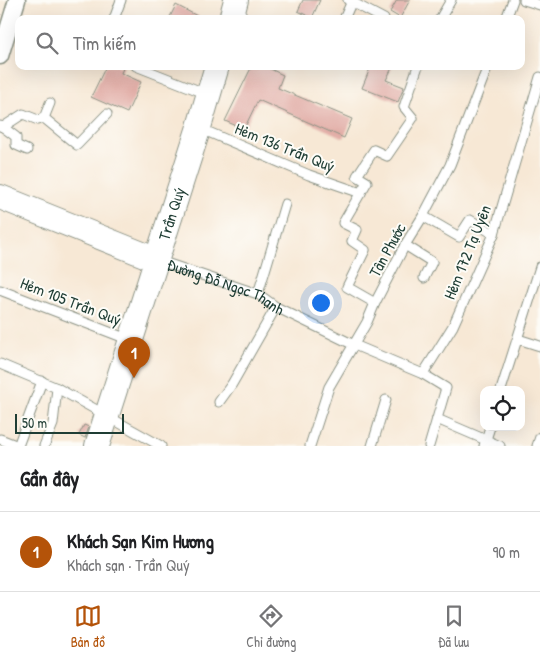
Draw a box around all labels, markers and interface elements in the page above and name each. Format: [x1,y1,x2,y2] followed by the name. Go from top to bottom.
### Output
[15,15,525,70] search box
[33,29,61,57] icon: search
[73,30,136,56] text: Tìm kiếm
[232,117,338,177] street label: Hẻm 136 Trần Quý
[153,184,190,243] street label: Trần Quý
[438,202,496,302] street label: Hẻm 172 Tạ Uyên
[363,219,411,281] street label: Tân Phước
[164,253,288,320] street label: Đường Đỗ Ngọc Thạnh
[17,272,125,330] street label: Hẻm 105 Trần Quý
[308,290,334,316] your location
[118,337,150,378] pin: 1
[480,386,525,431] map controls
[480,386,525,431] button: locate
[15,411,124,434] scale bar
[22,413,47,432] text: 50 m
[20,464,79,493] text: Gần đây
[67,528,214,554] text: Khách Sạn Kim Hương
[33,541,39,563] text: 1
[492,541,520,563] text: 90 m
[67,554,190,576] text: Khách sạn · Trần Quý
[71,602,105,651] tab: Bản đồ
[246,602,296,651] tab: Chỉ đường
[438,602,469,651] tab: Đã lưu

